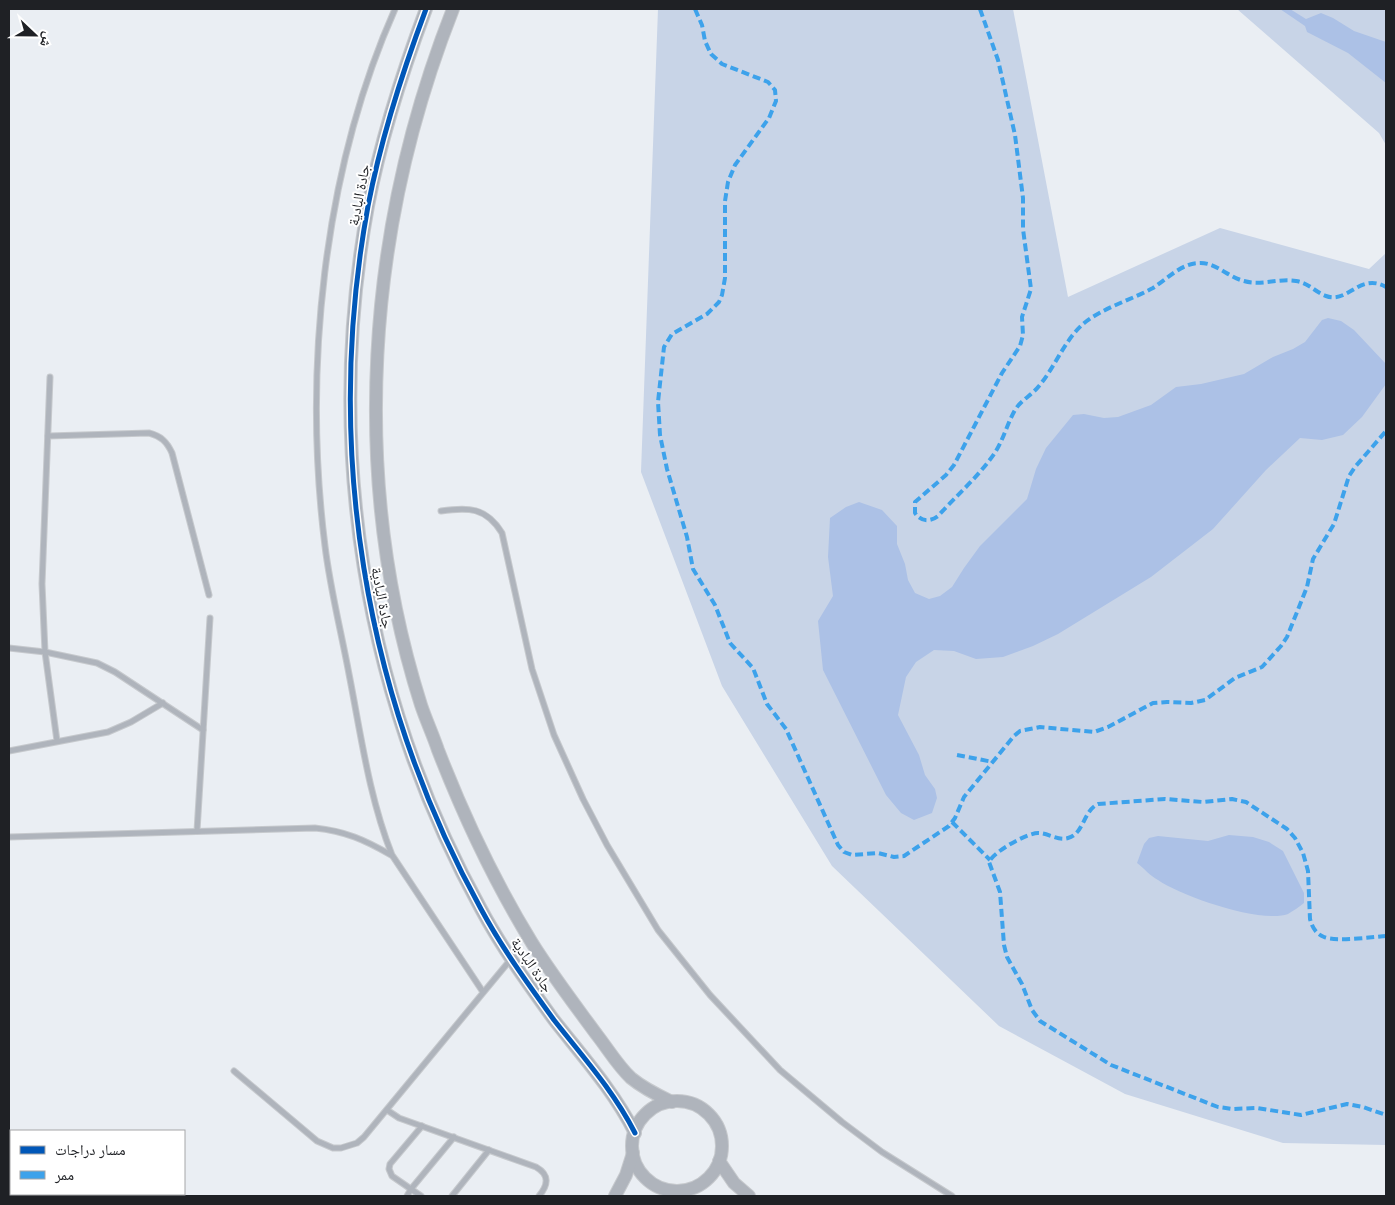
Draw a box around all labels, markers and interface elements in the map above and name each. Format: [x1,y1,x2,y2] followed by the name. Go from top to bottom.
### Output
[10,10,60,60] north arrow
[36,30,57,50] text: ش
[344,162,373,227] street label: جادة البادية
[368,566,397,631] street label: جادة البادية
[508,934,557,996] street label: جادة البادية
[10,1130,185,1195] legend
[55,1141,126,1159] text: مسار دراجات
[54,1166,74,1184] text: ممر

